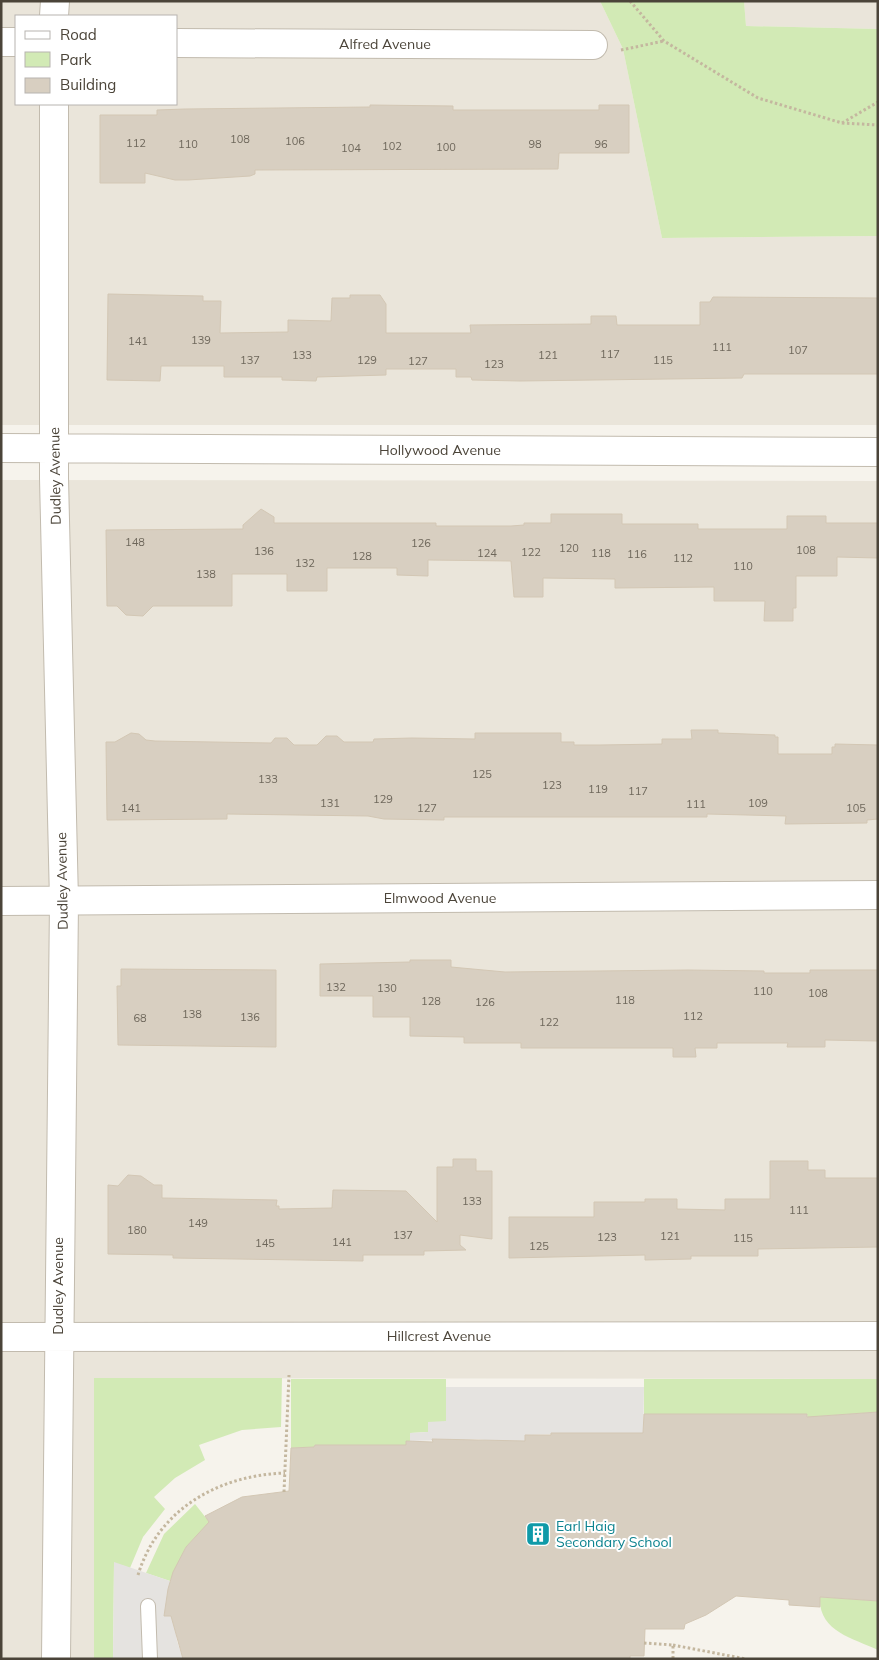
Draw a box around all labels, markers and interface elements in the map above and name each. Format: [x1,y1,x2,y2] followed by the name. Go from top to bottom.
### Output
[15,15,178,105] legend
[60,25,97,44] text: Road
[339,35,431,53] street label: Alfred Avenue
[60,50,92,69] text: Park
[60,75,116,94] text: Building
[230,132,250,146] house number: 108
[285,134,305,148] house number: 106
[126,136,146,150] house number: 112
[178,137,198,151] house number: 110
[528,137,542,151] house number: 98
[594,137,608,151] house number: 96
[382,139,402,153] house number: 102
[436,140,456,154] house number: 100
[341,141,361,155] house number: 104
[191,333,211,347] house number: 139
[128,334,148,348] house number: 141
[712,340,732,354] house number: 111
[788,343,808,357] house number: 107
[600,347,620,361] house number: 117
[292,348,312,362] house number: 133
[538,348,558,362] house number: 121
[240,353,260,367] house number: 137
[357,353,377,367] house number: 129
[653,353,673,367] house number: 115
[408,354,428,368] house number: 127
[484,357,504,371] house number: 123
[45,427,65,525] street label: Dudley Avenue
[379,441,501,459] street label: Hollywood Avenue
[125,535,145,549] house number: 148
[411,536,431,550] house number: 126
[559,541,579,555] house number: 120
[796,543,816,557] house number: 108
[254,544,274,558] house number: 136
[521,545,541,559] house number: 122
[477,546,497,560] house number: 124
[591,546,611,560] house number: 118
[627,547,647,561] house number: 116
[352,549,372,563] house number: 128
[673,551,693,565] house number: 112
[295,556,315,570] house number: 132
[733,559,753,573] house number: 110
[196,567,216,581] house number: 138
[472,767,492,781] house number: 125
[258,772,278,786] house number: 133
[542,778,562,792] house number: 123
[588,782,608,796] house number: 119
[628,784,648,798] house number: 117
[373,792,393,806] house number: 129
[320,796,340,810] house number: 131
[748,796,768,810] house number: 109
[686,797,706,811] house number: 111
[121,801,141,815] house number: 141
[417,801,437,815] house number: 127
[846,801,866,815] house number: 105
[52,832,72,930] street label: Dudley Avenue
[384,889,496,907] street label: Elmwood Avenue
[326,980,346,994] house number: 132
[377,981,397,995] house number: 130
[753,984,773,998] house number: 110
[808,986,828,1000] house number: 108
[615,993,635,1007] house number: 118
[421,994,441,1008] house number: 128
[475,995,495,1009] house number: 126
[182,1007,202,1021] house number: 138
[683,1009,703,1023] house number: 112
[240,1010,260,1024] house number: 136
[133,1011,147,1025] house number: 68
[539,1015,559,1029] house number: 122
[462,1194,482,1208] house number: 133
[789,1203,809,1217] house number: 111
[188,1216,208,1230] house number: 149
[127,1223,147,1237] house number: 180
[393,1228,413,1242] house number: 137
[660,1229,680,1243] house number: 121
[597,1230,617,1244] house number: 123
[733,1231,753,1245] house number: 115
[332,1235,352,1249] house number: 141
[255,1236,275,1250] house number: 145
[49,1237,67,1335] street label: Dudley Avenue
[529,1239,549,1253] house number: 125
[387,1327,491,1345] street label: Hillcrest Avenue
[556,1517,672,1551] place label: Earl Haig Secondary School
[525,1521,551,1547] building icon: Earl Haig Secondary School

